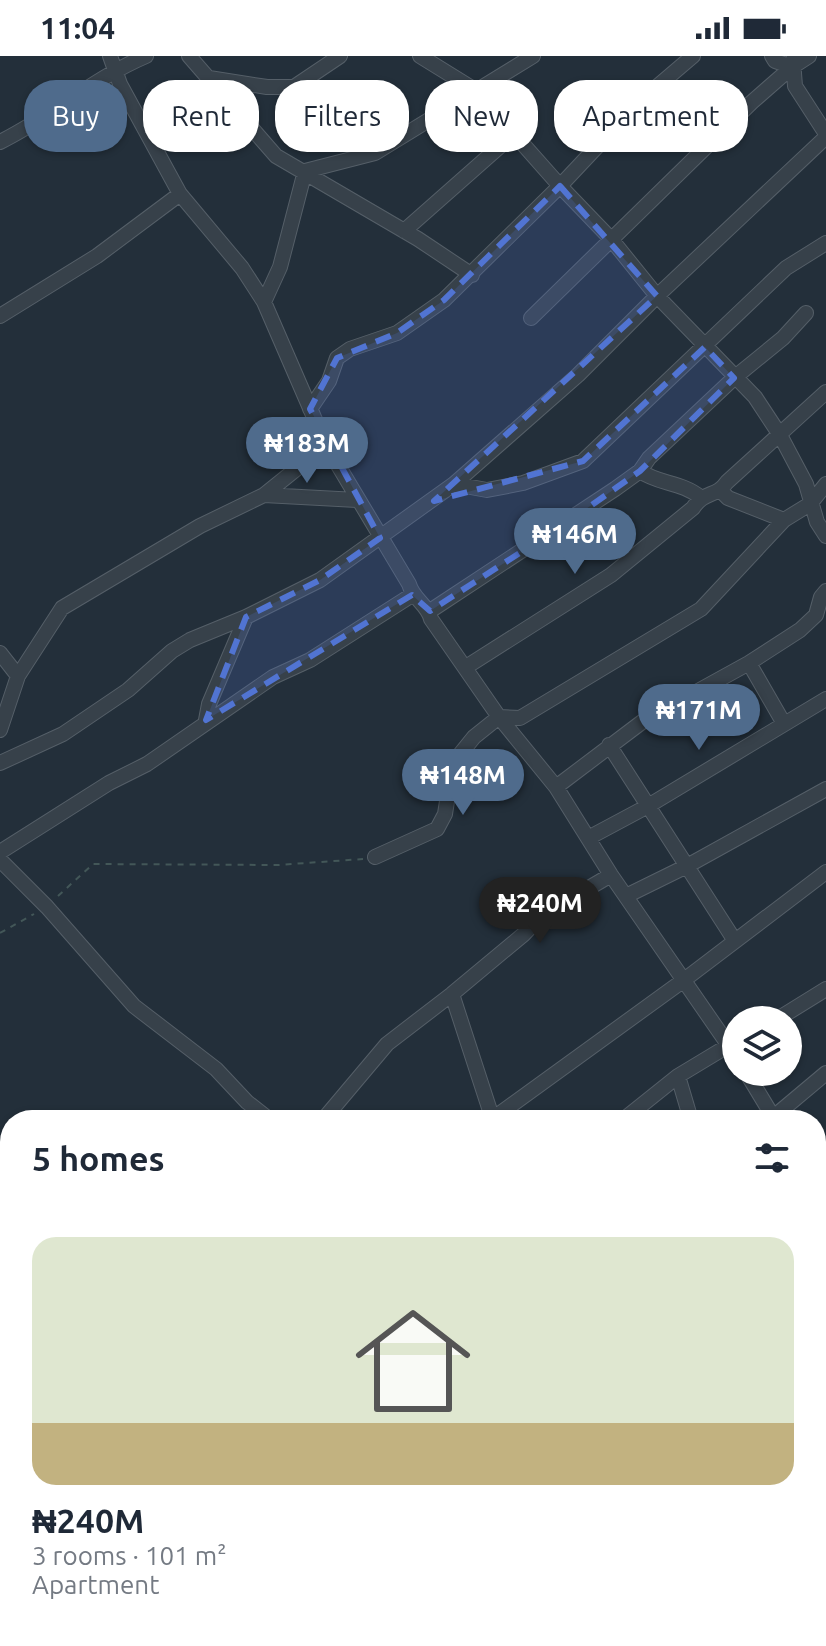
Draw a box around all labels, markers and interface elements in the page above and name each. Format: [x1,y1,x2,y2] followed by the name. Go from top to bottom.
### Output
[40,11,115,45] text: 11:04
[24,80,127,152] chip: Buy
[143,80,259,152] chip: Rent
[275,80,409,152] chip: Filters
[425,80,538,152] chip: New
[554,80,748,152] chip: Apartment
[251,417,363,485] pin: ₦183M
[264,428,350,457] text: ₦183M
[519,508,631,576] pin: ₦146M
[532,519,618,548] text: ₦146M
[643,684,755,752] pin: ₦171M
[656,695,742,724] text: ₦171M
[407,749,519,817] pin: ₦148M
[420,760,506,789] text: ₦148M
[484,877,596,945] pin: ₦240M
[497,888,583,917] text: ₦240M
[722,1006,802,1086] map controls
[722,1006,802,1086] button: layers
[750,1136,794,1180] icon: filters
[32,1139,165,1177] text: 5 homes
[341,1289,485,1433] icon: home
[32,1501,144,1539] text: ₦240M
[32,1541,227,1570] text: 3 rooms · 101 m²
[32,1570,159,1599] text: Apartment

